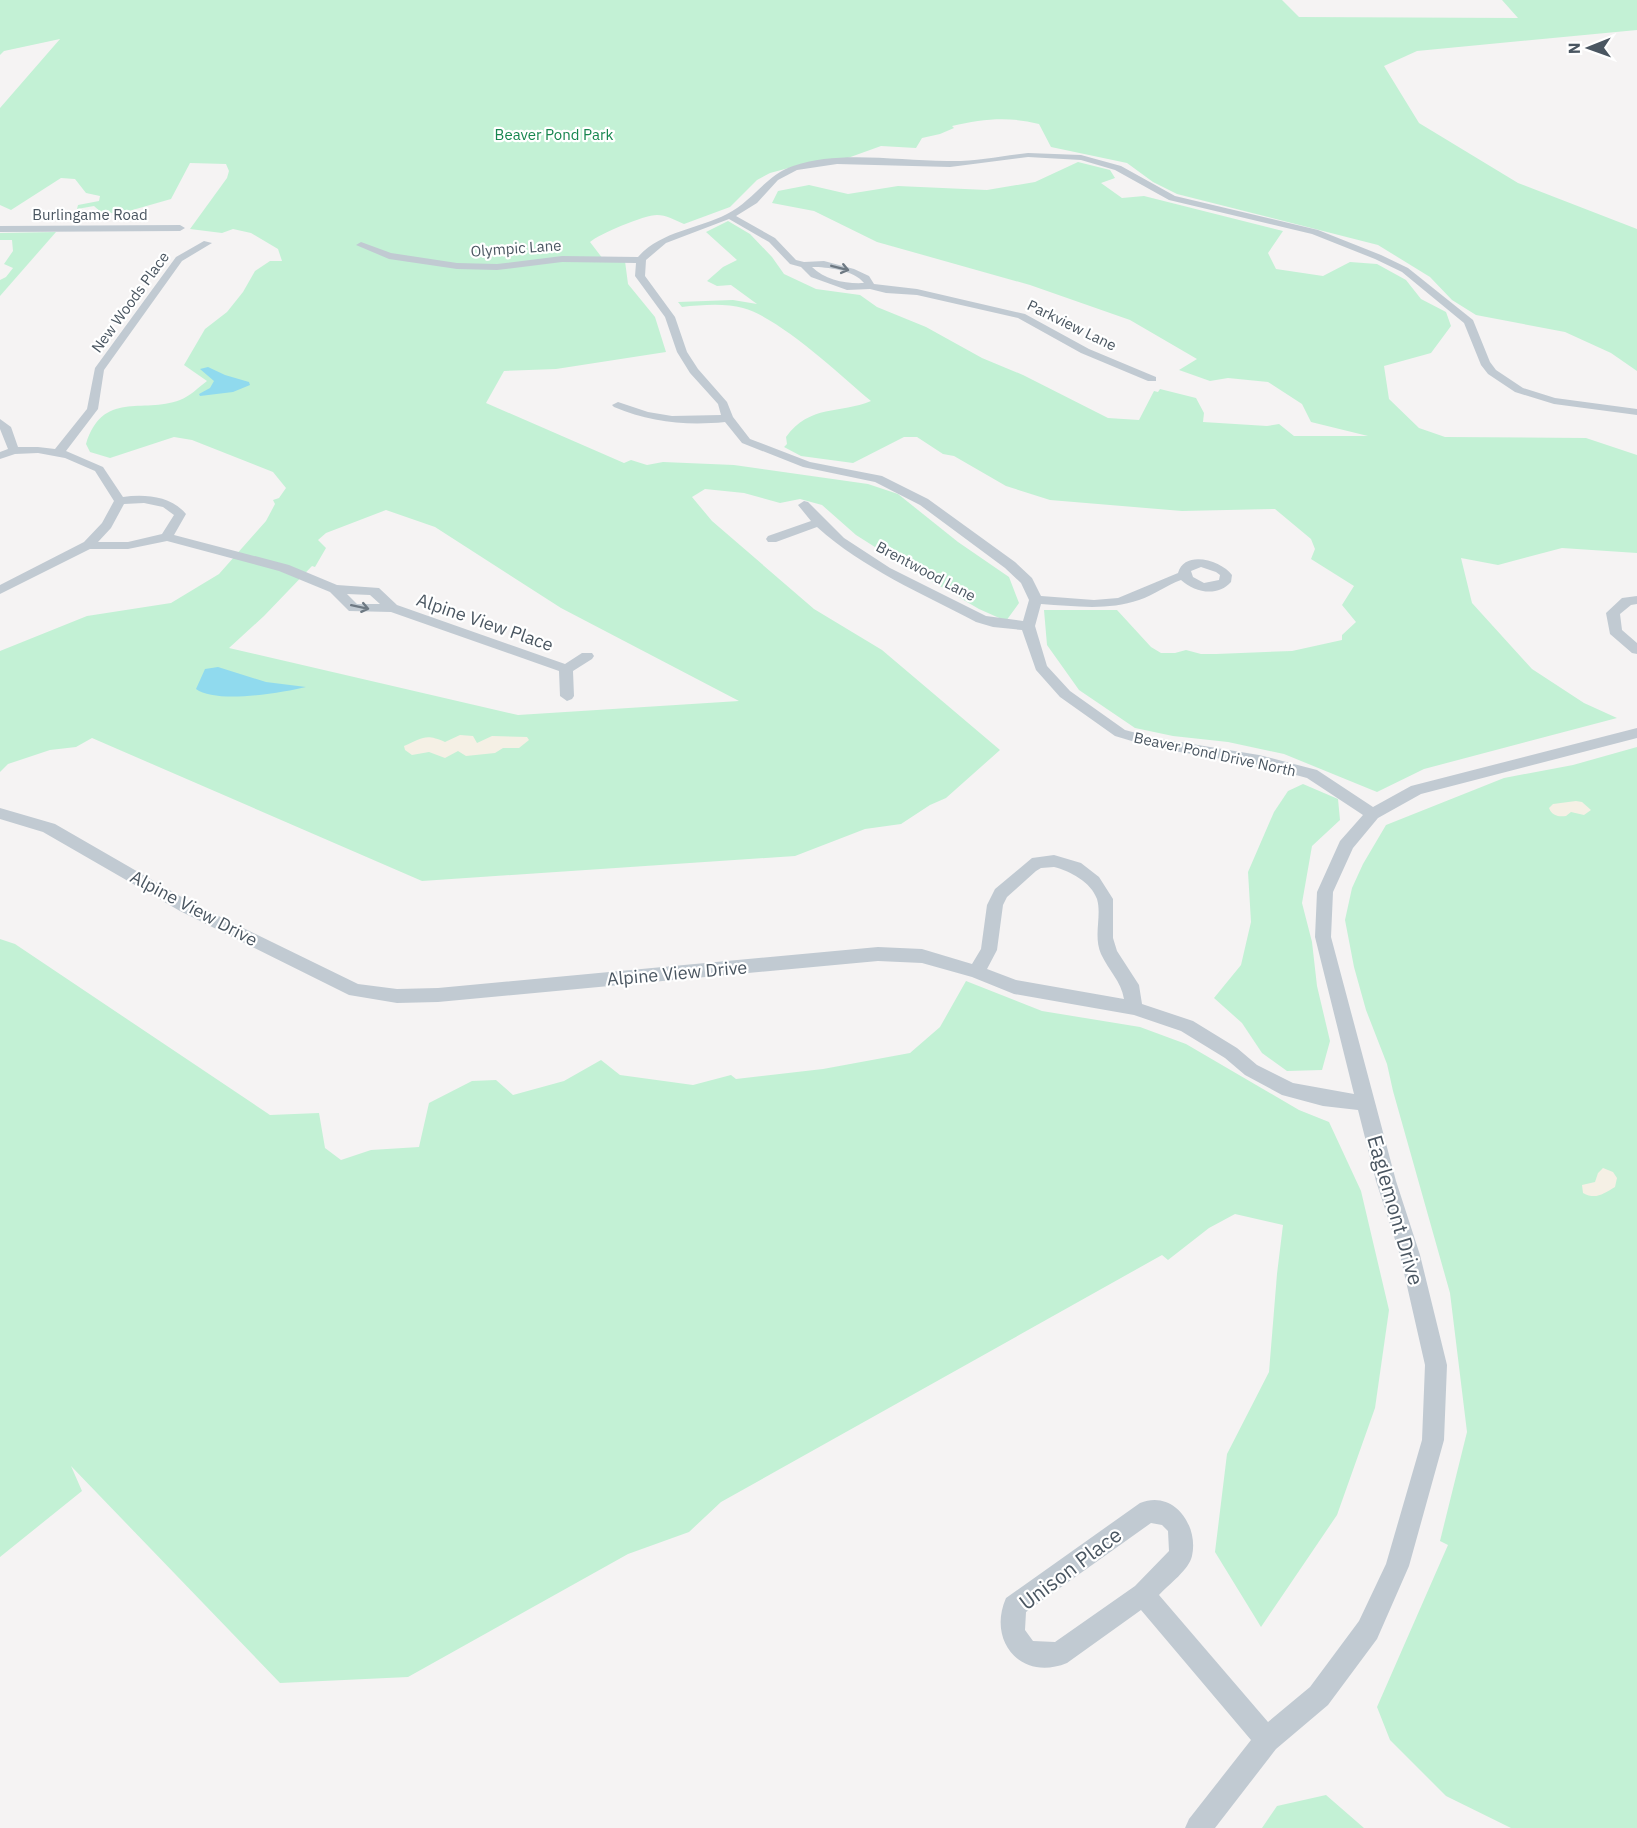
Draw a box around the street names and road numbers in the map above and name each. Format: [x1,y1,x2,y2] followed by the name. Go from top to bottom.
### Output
[32,205,148,224] street label: Burlingame Road
[470,235,562,261] street label: Olympic Lane
[87,248,173,356] street label: New Woods Place
[1024,295,1120,355] street label: Parkview Lane
[873,537,979,605] street label: Brentwood Lane
[414,588,557,656] street label: Alpine View Place
[1132,728,1298,780] street label: Beaver Pond Drive North
[126,865,262,951] street label: Alpine View Drive
[606,955,748,991] street label: Alpine View Drive
[1361,1132,1431,1288] street label: Eaglemont Drive
[1013,1520,1127,1616] street label: Unison Place

